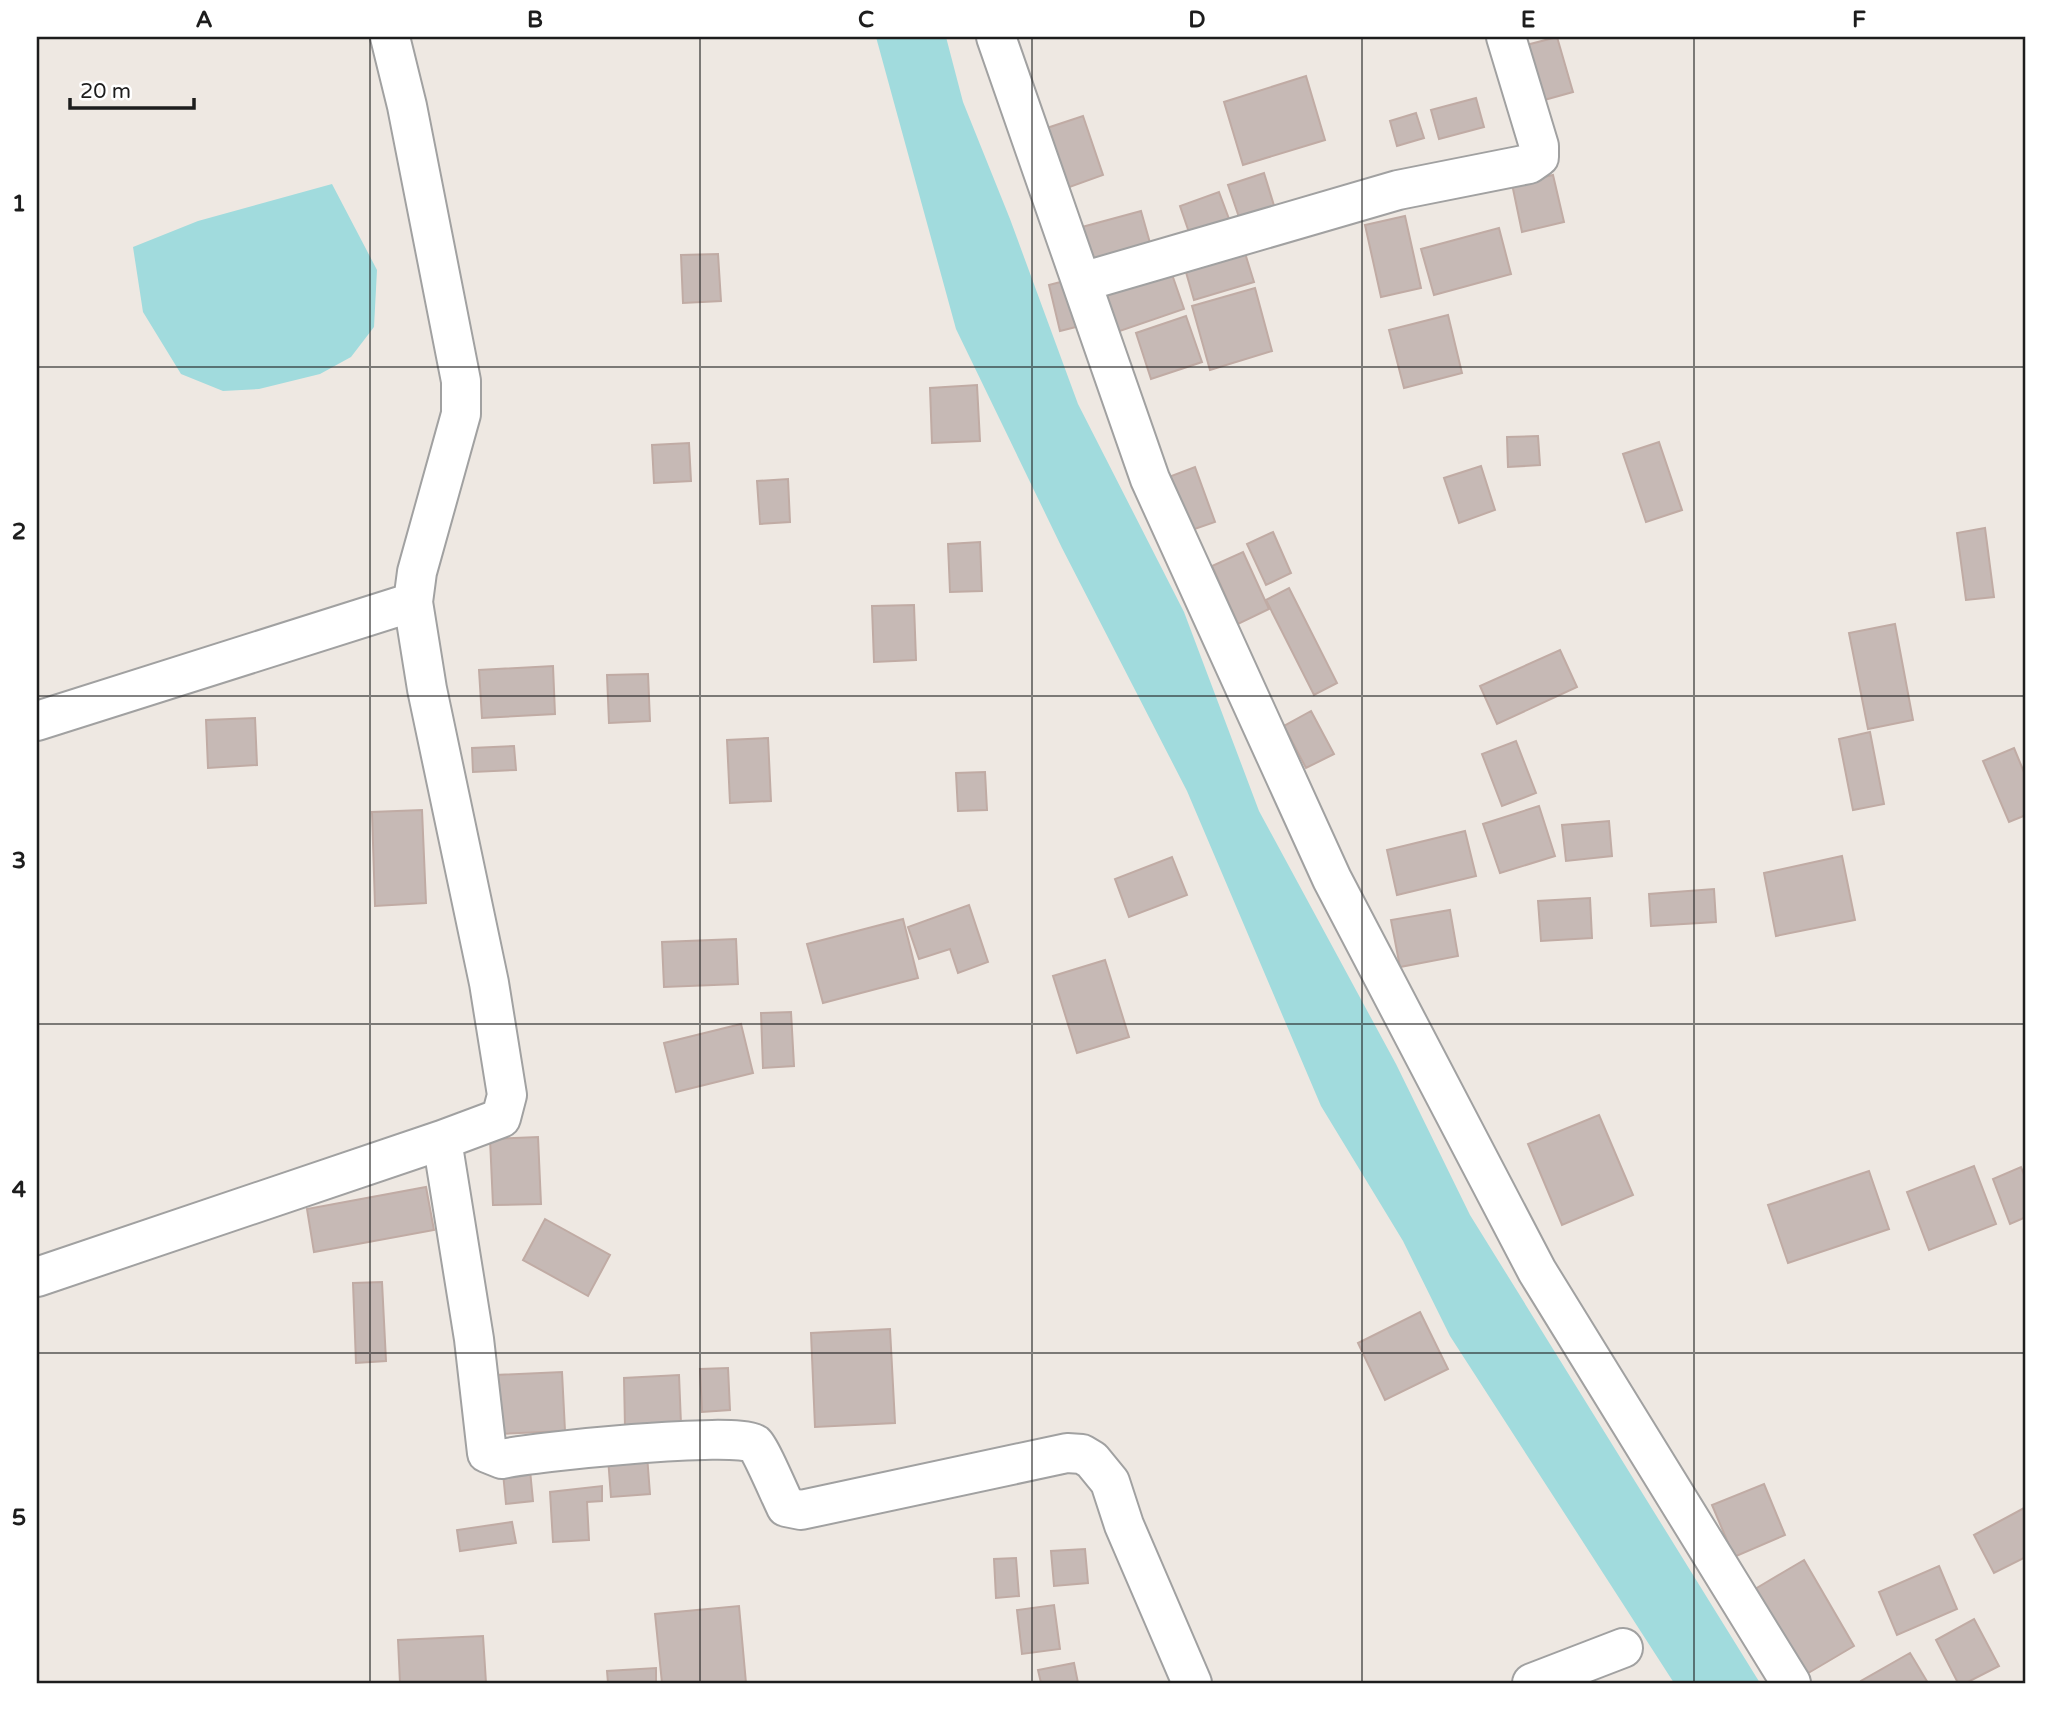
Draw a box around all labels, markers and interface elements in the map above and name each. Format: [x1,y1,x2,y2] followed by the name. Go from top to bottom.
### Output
[195,6,213,34] text: A
[527,6,543,34] text: B
[858,6,874,34] text: C
[1188,6,1206,34] text: D
[1521,6,1535,34] text: E
[1852,6,1866,34] text: F
[70,66,194,110] scale bar
[80,79,131,104] text: 20 m
[12,190,26,218] text: 1
[12,518,26,546] text: 2
[12,847,26,875] text: 3
[12,1176,27,1204] text: 4
[12,1504,26,1532] text: 5

